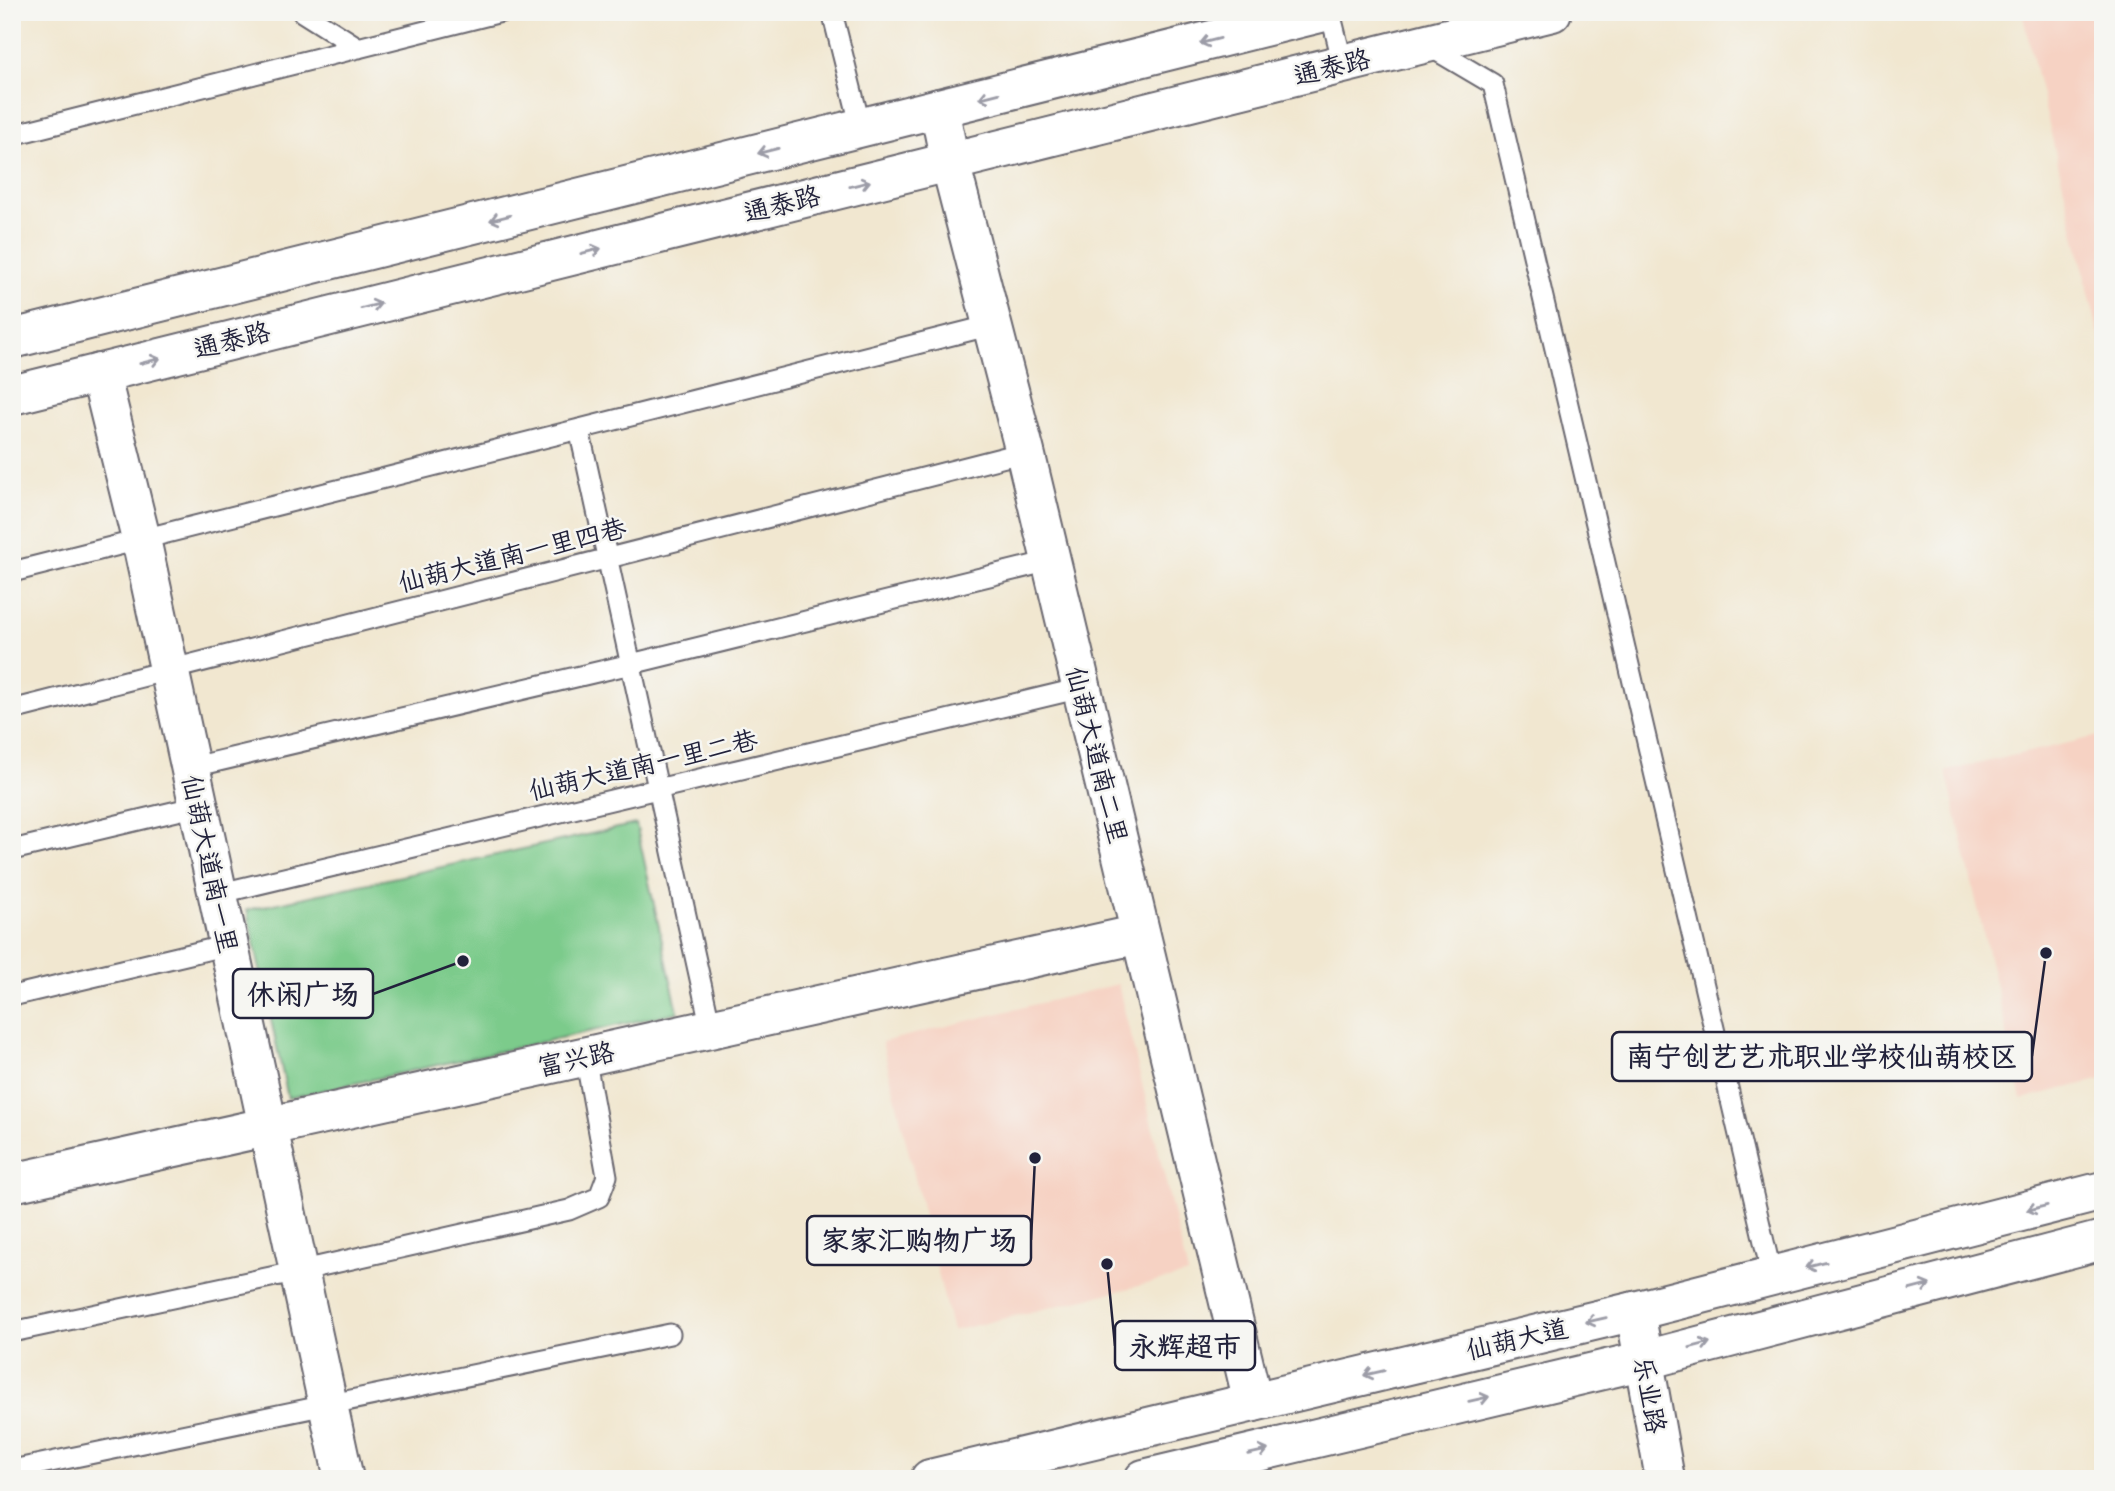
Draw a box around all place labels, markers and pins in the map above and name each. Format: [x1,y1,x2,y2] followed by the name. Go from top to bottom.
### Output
[233,969,373,1018] callout: 休闲广场
[1612,1032,2032,1081] callout: 南宁创艺艺术职业学校仙葫校区
[807,1216,1031,1265] callout: 家家汇购物广场
[1115,1321,1255,1370] callout: 永辉超市

